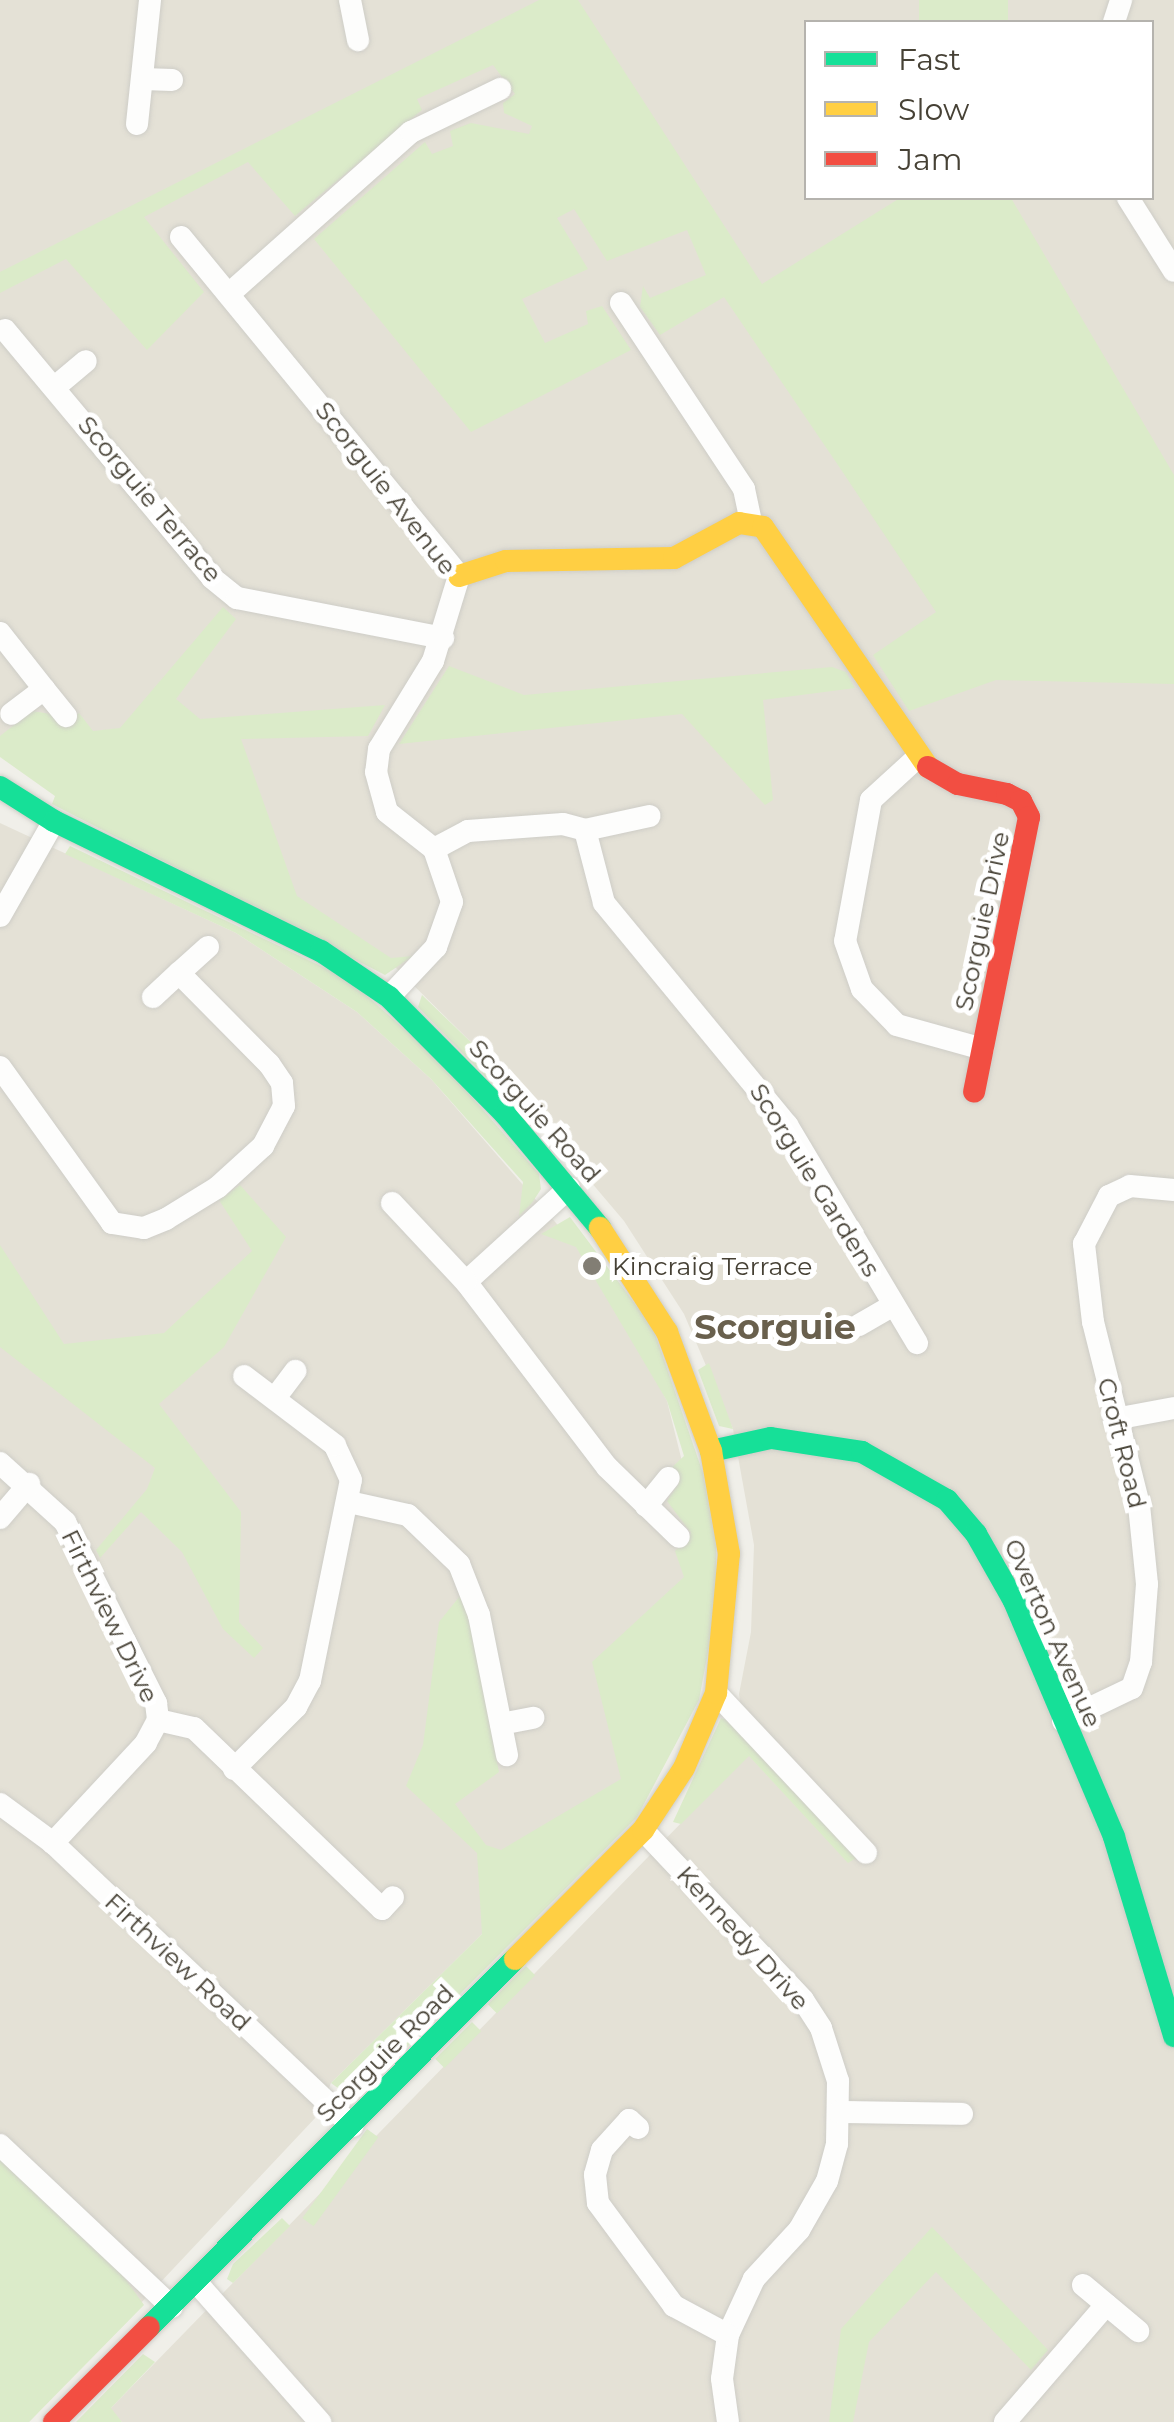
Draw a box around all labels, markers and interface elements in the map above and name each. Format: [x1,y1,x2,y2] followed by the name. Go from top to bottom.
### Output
[804,20,1154,200] legend
[898,41,961,78] text: Fast
[898,91,969,128] text: Slow
[898,141,963,178] text: Jam
[309,396,463,580] street label: Scorguie Avenue
[72,410,228,588] street label: Scorguie Terrace
[948,829,1016,1013] street label: Scorguie Drive
[463,1033,607,1189] street label: Scorguie Road
[744,1078,886,1282] street label: Scorguie Gardens
[612,1251,812,1281] place label: Kincraig Terrace
[581,1255,603,1277] marker: Kincraig Terrace
[694,1306,856,1348] district label: Scorguie
[1091,1375,1153,1511] street label: Croft Road
[55,1525,165,1707] street label: Firthview Drive
[998,1534,1108,1732] street label: Overton Avenue
[670,1860,816,2016] street label: Kennedy Drive
[99,1887,257,2037] street label: Firthview Road
[310,1978,460,2128] street label: Scorguie Road

